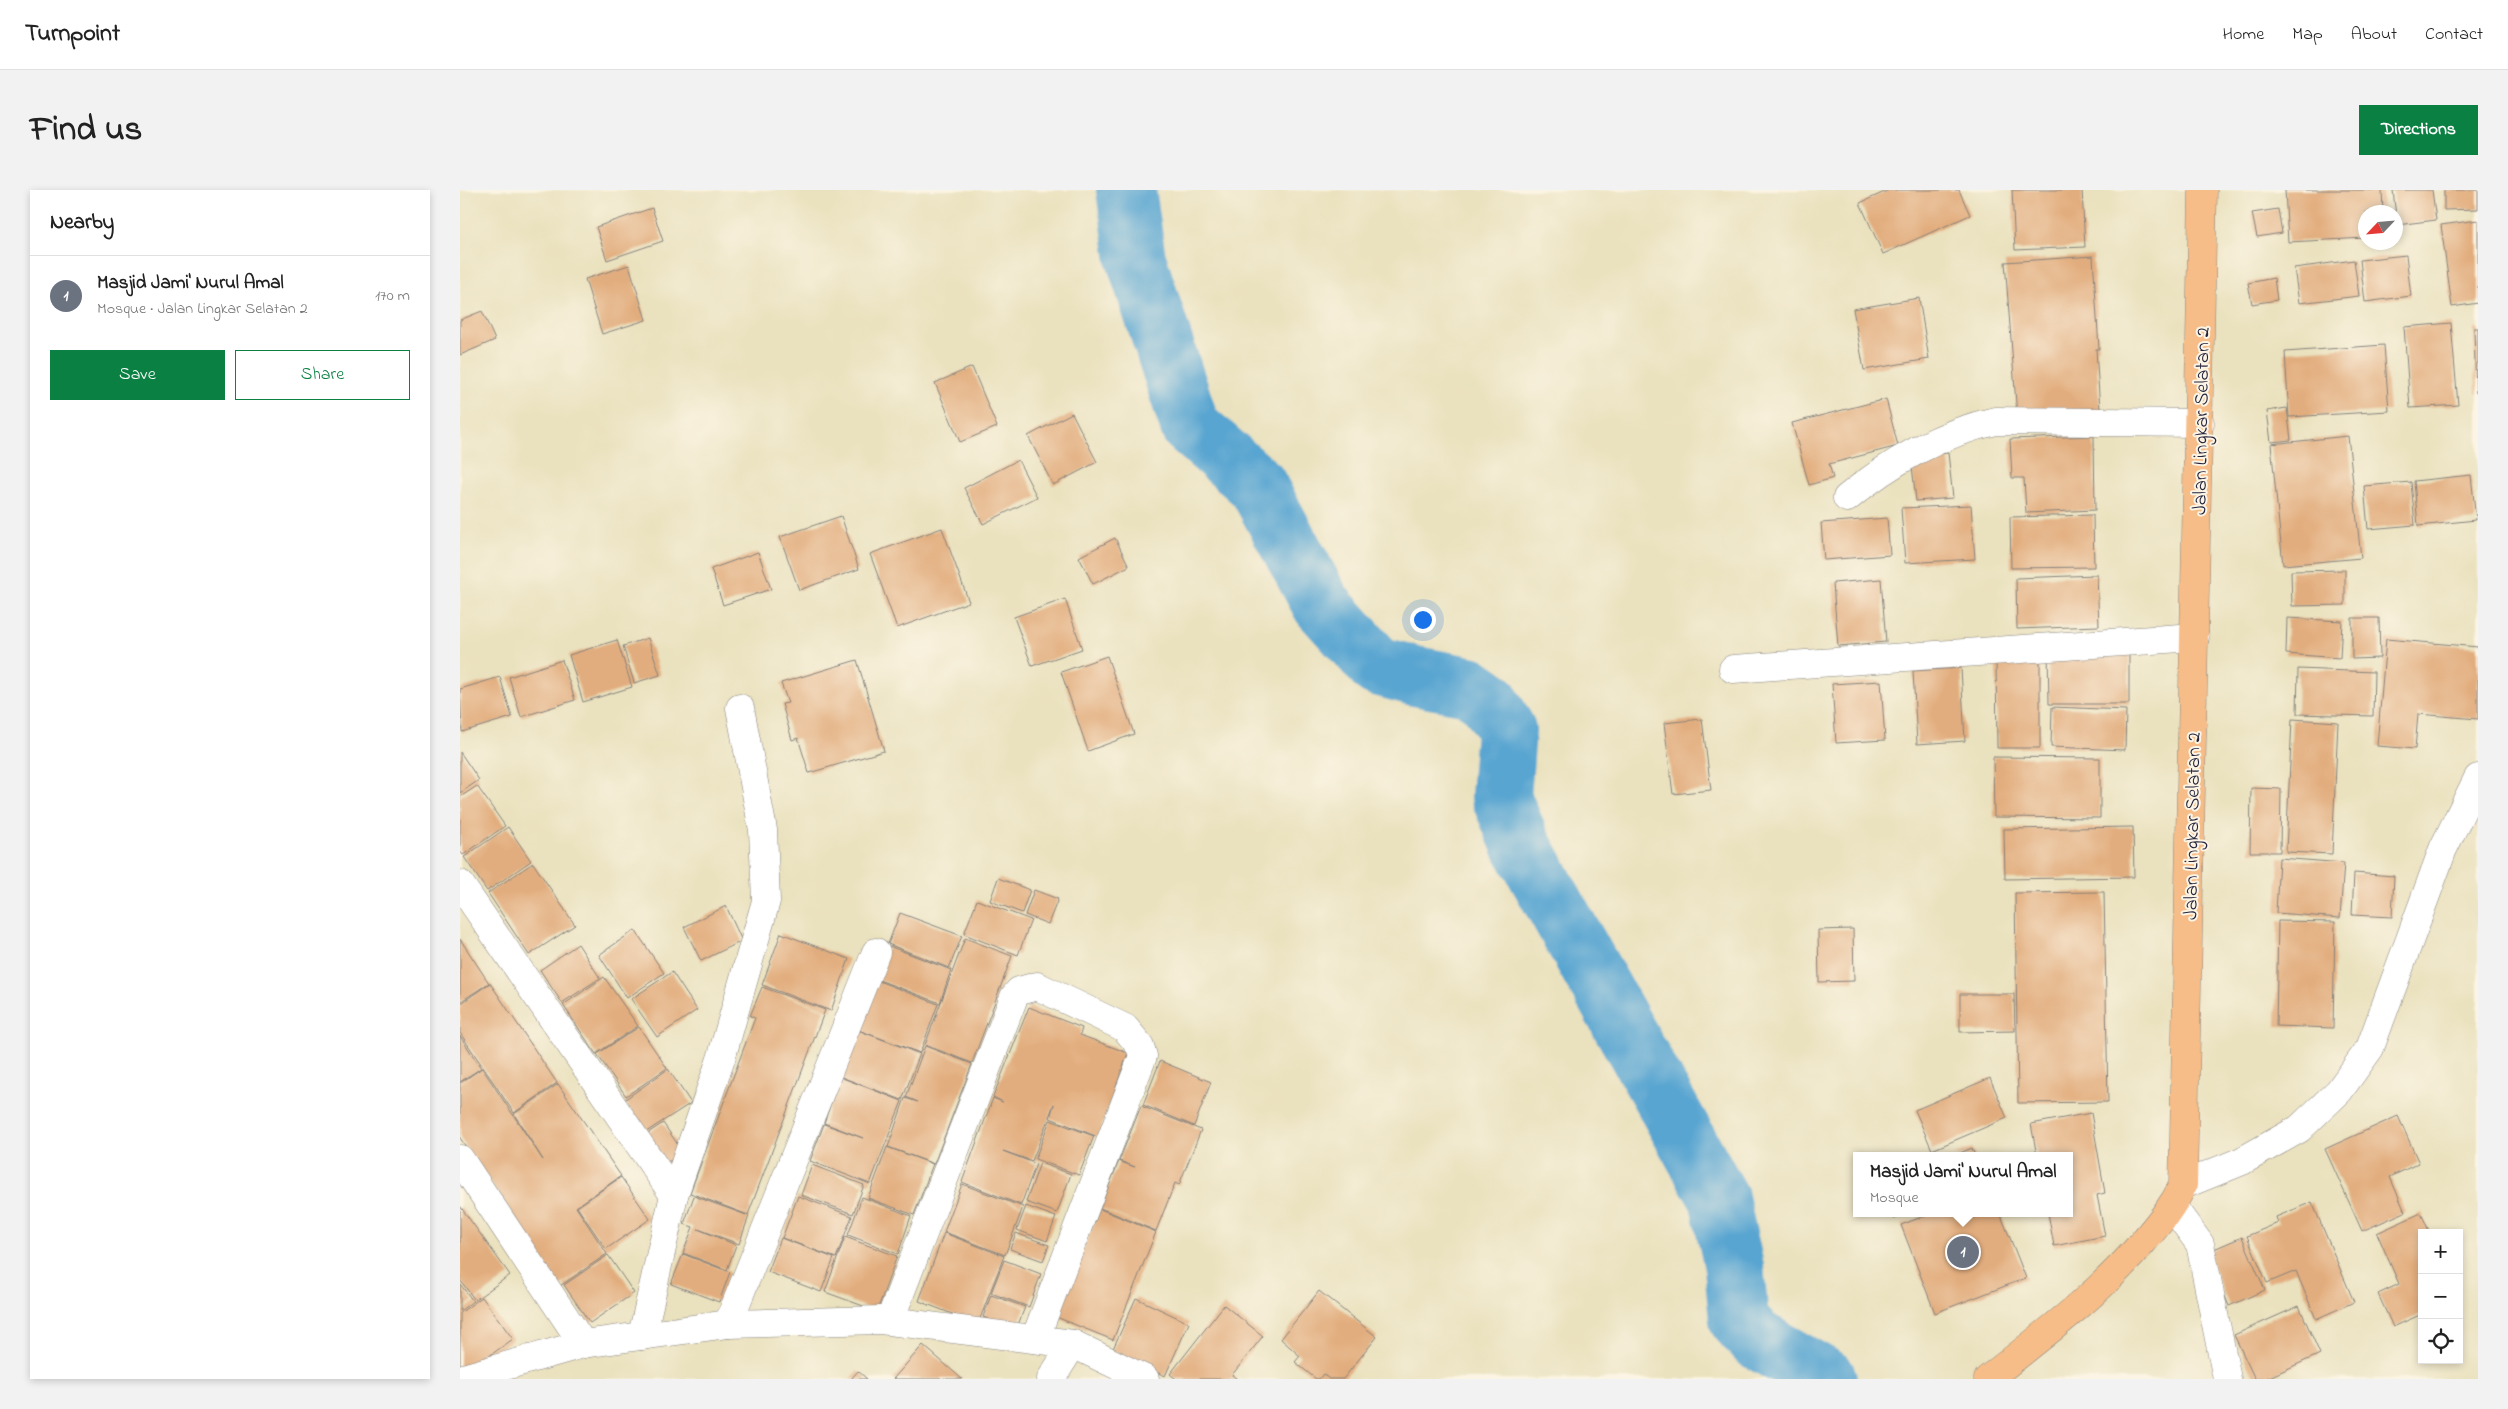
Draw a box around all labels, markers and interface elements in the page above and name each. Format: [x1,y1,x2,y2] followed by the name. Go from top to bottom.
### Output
[25,17,120,52] text: Turnpoint
[2223,22,2264,48] text: Home
[2292,22,2323,48] text: Map
[2351,22,2397,48] text: About
[2425,22,2483,48] text: Contact
[30,105,142,156] text: Find us
[2359,105,2478,155] button: Directions
[2358,205,2403,250] north arrow
[50,208,114,238] text: Nearby
[97,270,284,297] text: Masjid Jami' Nurul Amal
[63,284,69,308] text: 1
[375,284,410,308] text: 170 m
[97,297,308,321] text: Mosque · Jalan Lingkar Selatan 2
[2186,327,2220,515] street label: Jalan Lingkar Selatan 2
[50,350,225,400] button: Save
[235,350,410,400] button: Share
[1410,607,1436,633] your location
[2177,732,2211,920] street label: Jalan Lingkar Selatan 2
[1853,1152,2073,1217] popup
[1870,1159,2056,1186] text: Masjid Jami' Nurul Amal
[1870,1186,1919,1210] text: Mosque
[2418,1229,2463,1364] map controls
[2418,1229,2463,1274] button: +
[1947,1233,1979,1271] pin: 1
[2418,1274,2463,1319] button: −
[2418,1319,2463,1364] button: locate

